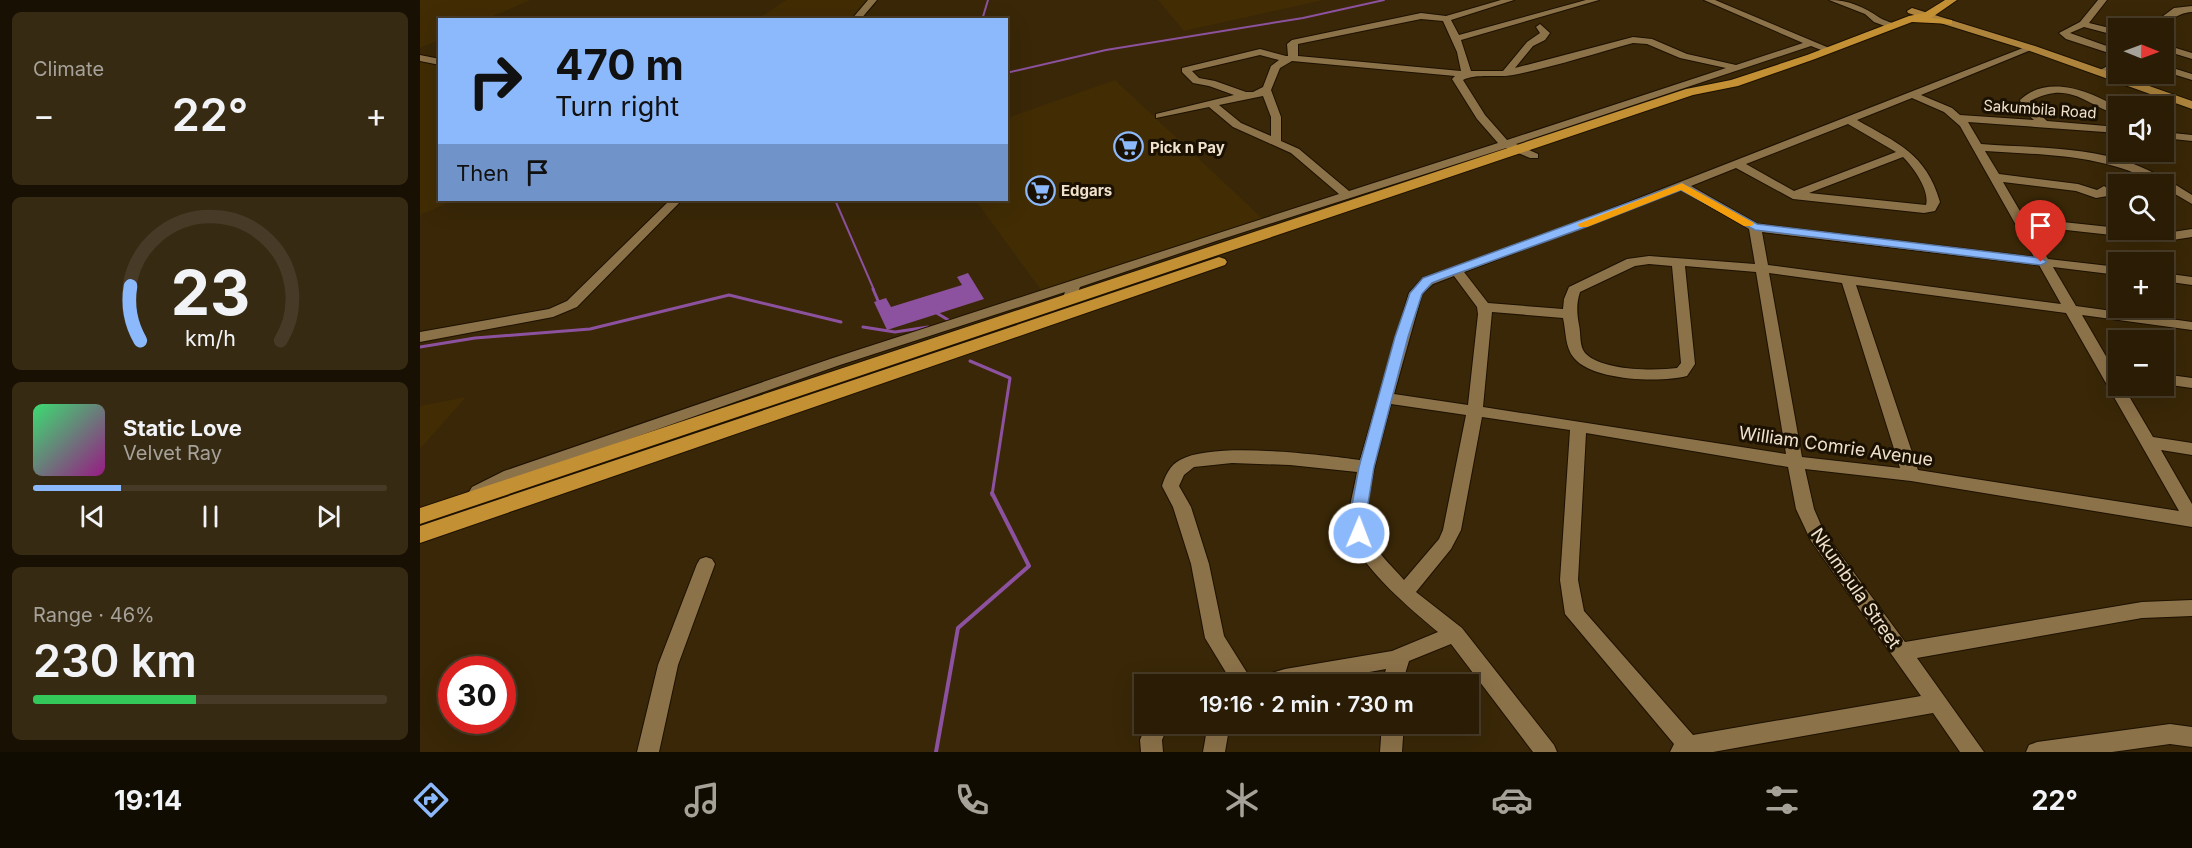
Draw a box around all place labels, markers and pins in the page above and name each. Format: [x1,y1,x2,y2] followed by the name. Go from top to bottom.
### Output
[1113,131,1145,163] supermarket icon: Pick n Pay
[1150,138,1225,157] place label: Pick n Pay
[1024,174,1056,206] supermarket icon: Edgars
[1061,181,1112,200] place label: Edgars
[2015,200,2066,262] pin

